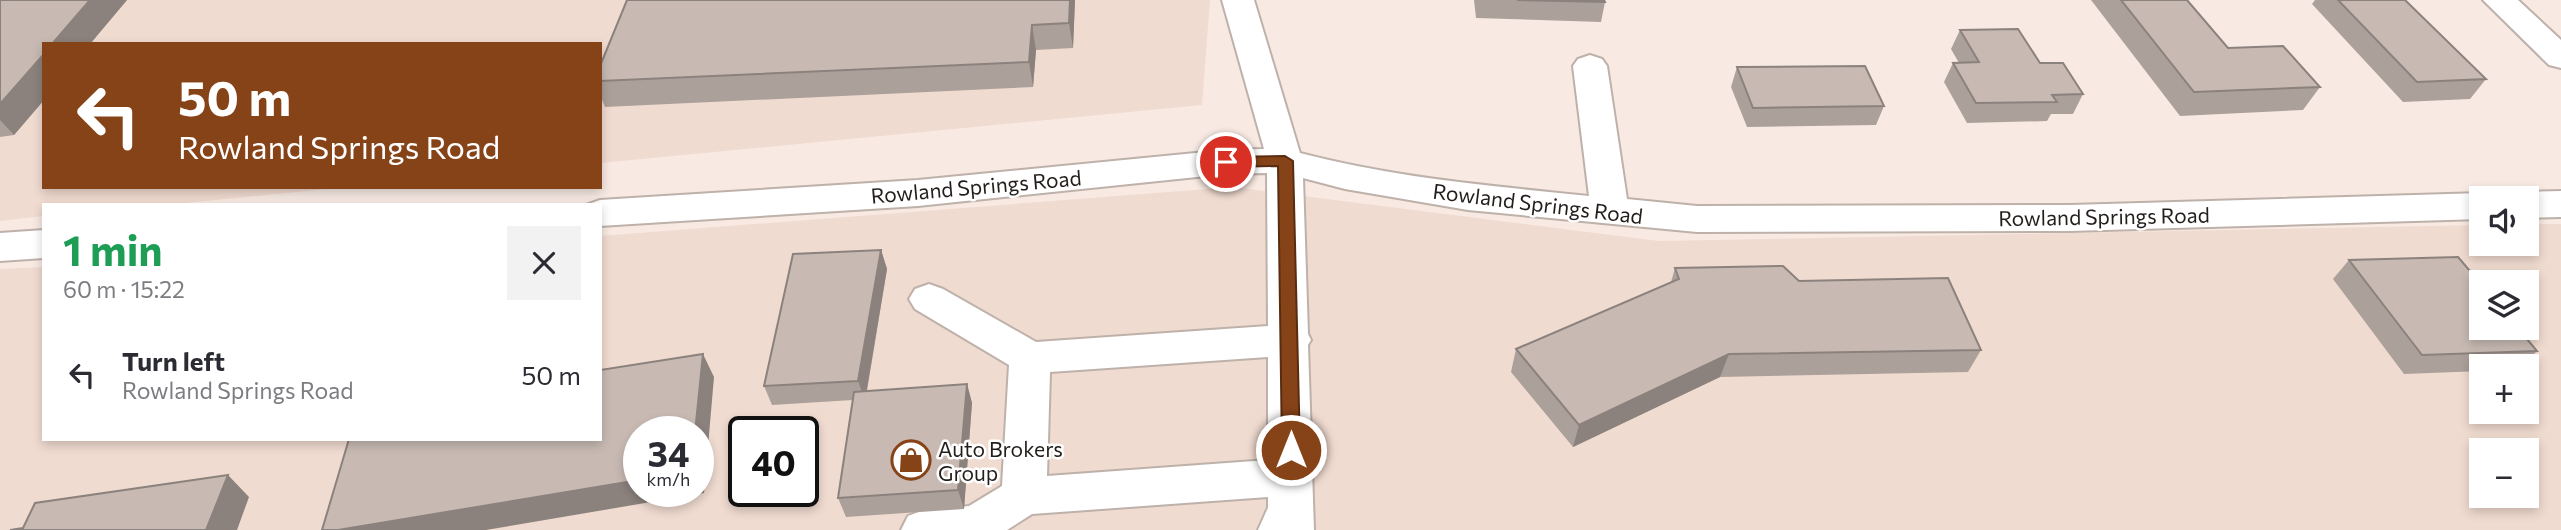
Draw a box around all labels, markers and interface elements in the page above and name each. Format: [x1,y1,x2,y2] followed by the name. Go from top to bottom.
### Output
[178,66,291,126] text: 50 m
[63,70,154,161] icon: left
[178,126,500,166] text: Rowland Springs Road
[1196,132,1256,192] pin
[1207,143,1245,181] icon: arrive
[870,164,1082,208] street label: Rowland Springs Road
[1432,178,1644,228] street label: Rowland Springs Road
[2469,186,2539,508] map controls
[2469,186,2539,256] button: sound
[1998,202,2210,230] street label: Rowland Springs Road
[63,223,163,275] text: 1 min
[507,226,581,300] button: close
[2469,270,2539,340] button: layers
[63,275,185,303] text: 60 m · 15:22
[122,345,225,376] text: Turn left
[2469,354,2539,424] button: +
[63,356,101,394] icon: left
[521,359,581,390] text: 50 m
[122,376,354,404] text: Rowland Springs Road
[1254,413,1328,487] position arrow
[728,416,819,507] speed limit sign: 40
[648,431,689,474] text: 34
[938,436,1063,485] place label: Auto Brokers Group
[2469,438,2539,508] button: −
[890,439,932,481] shop icon: Auto Brokers Group
[647,468,690,490] text: km/h

